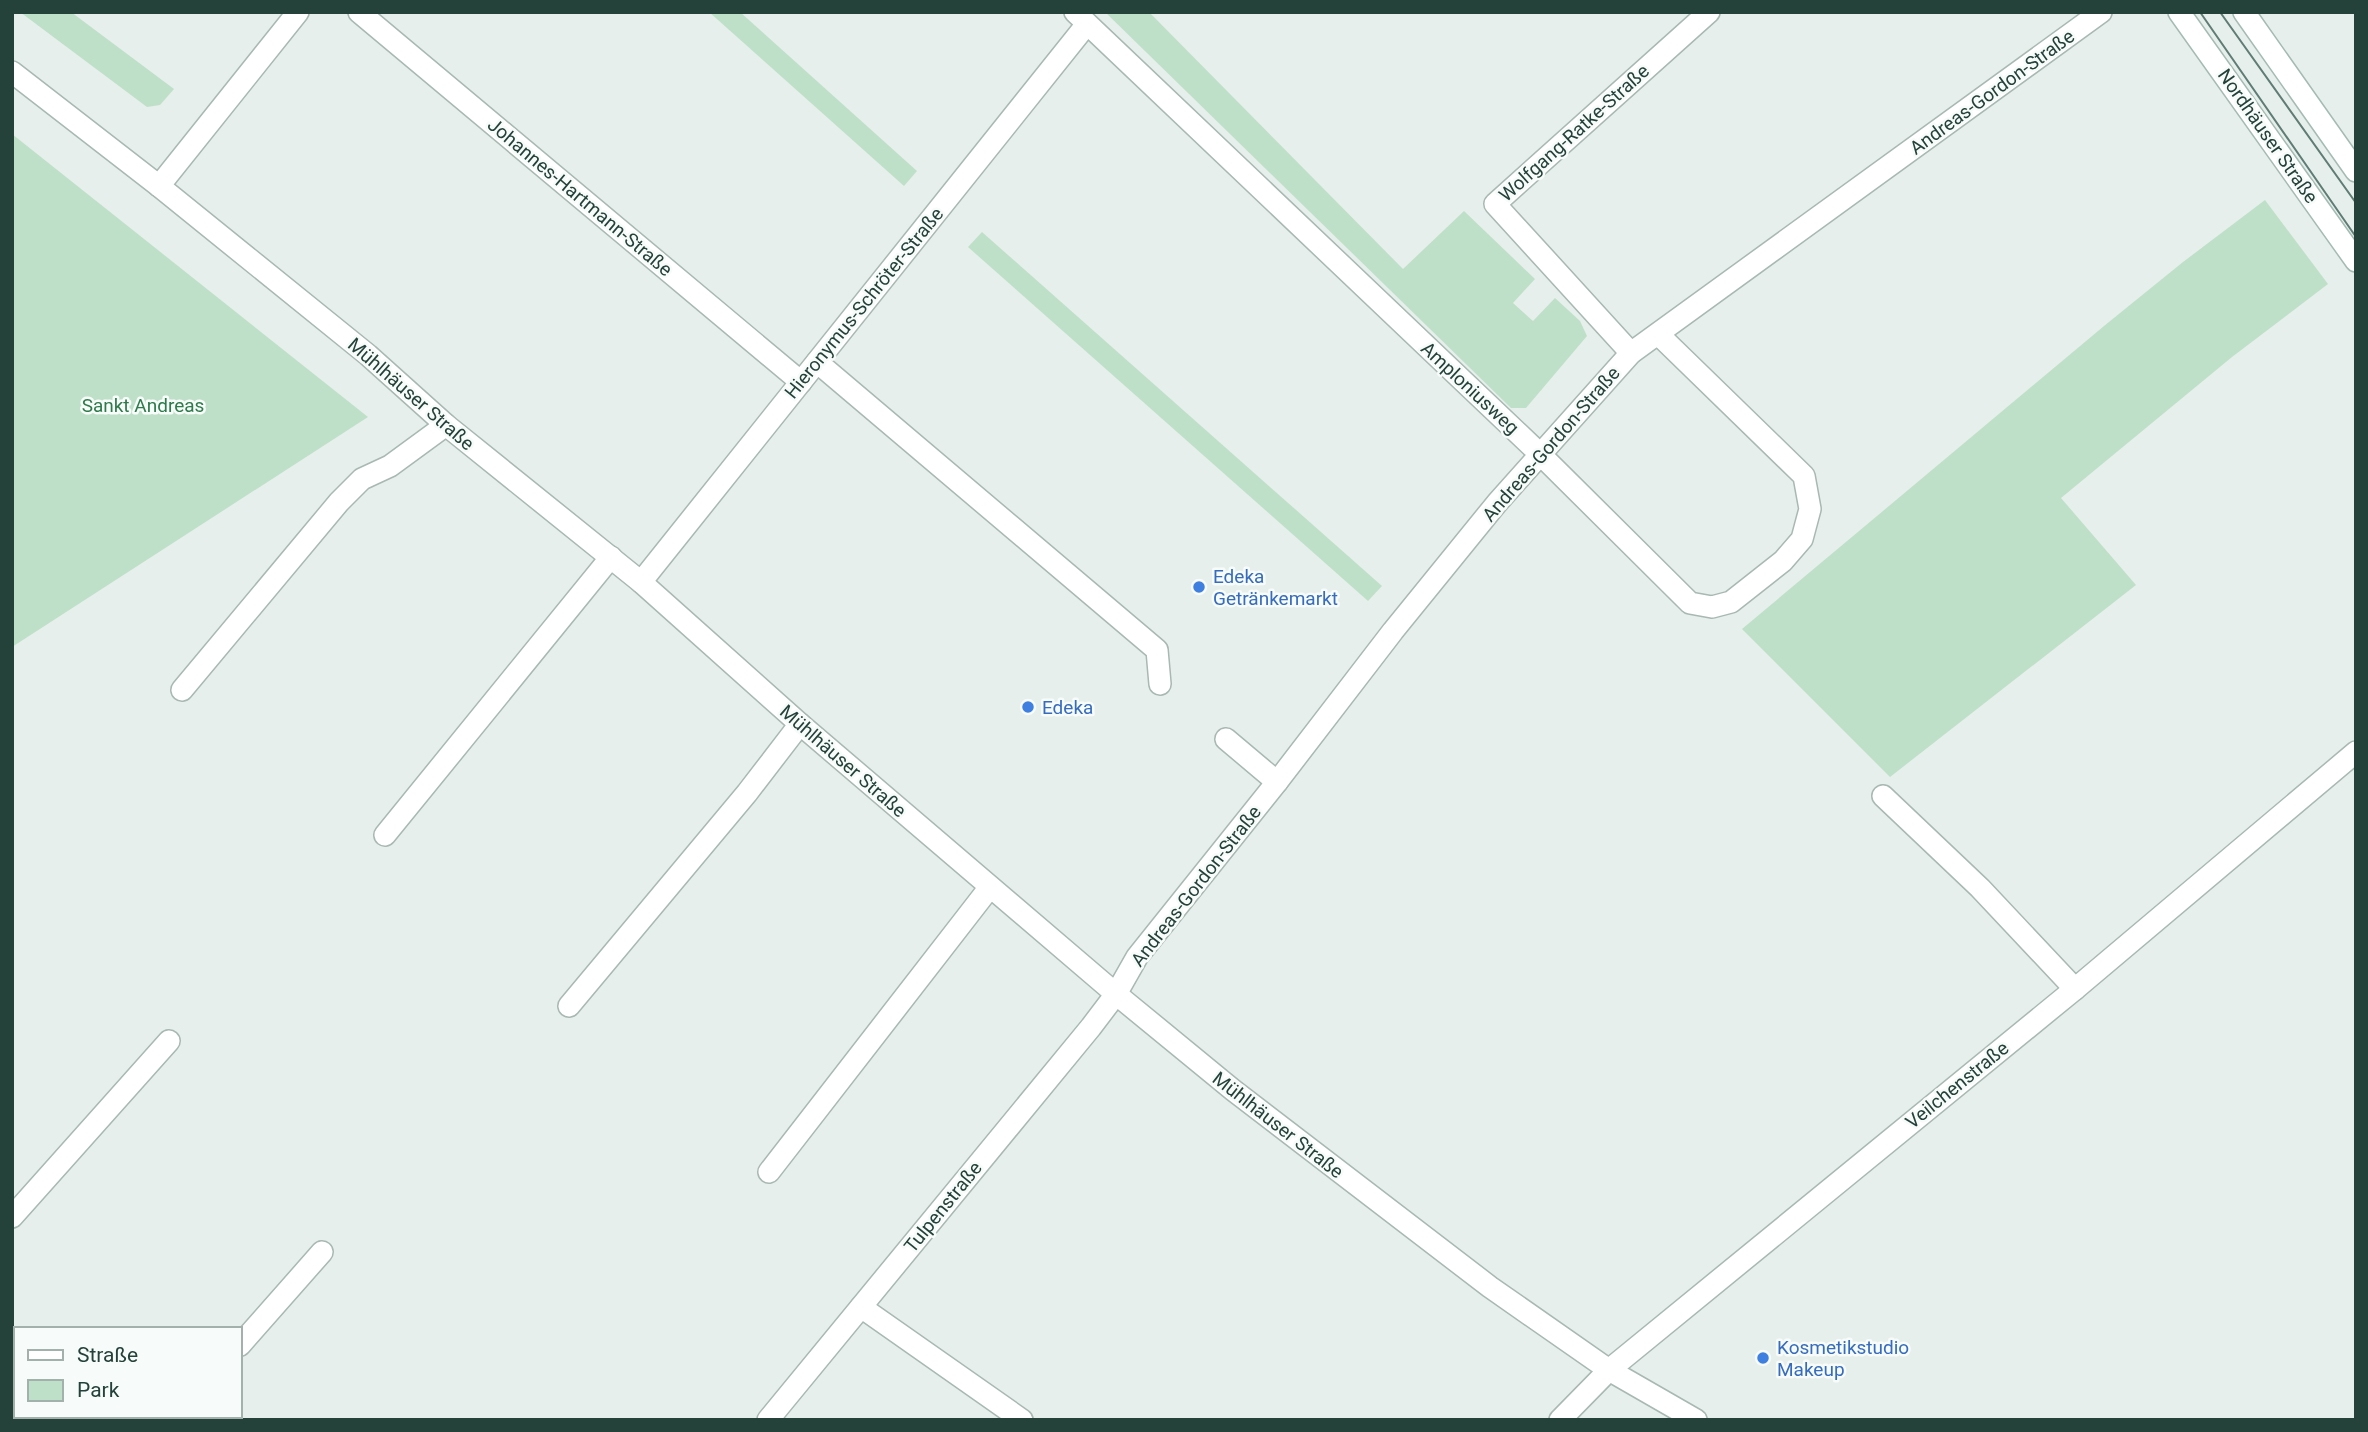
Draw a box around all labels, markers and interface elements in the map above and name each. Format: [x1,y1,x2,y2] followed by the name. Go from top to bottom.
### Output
[1905,25,2079,159] street label: Andreas-Gordon-Straße
[1494,60,1654,206] street label: Wolfgang-Ratke-Straße
[2213,64,2323,208] street label: Nordhäuser Straße
[483,113,677,281] street label: Johannes-Hartmann-Straße
[780,203,948,403] street label: Hieronymus-Schröter-Straße
[343,333,479,455] street label: Mühlhäuser Straße
[1416,337,1524,439] street label: Amploniusweg
[1477,362,1625,526] street label: Andreas-Gordon-Straße
[82,394,204,417] park label: Sankt Andreas
[1213,565,1338,610] place label: Edeka Getränkemarkt
[1191,579,1207,595] marker: Edeka Getränkemarkt
[1042,696,1093,719] place label: Edeka
[1020,699,1036,715] marker: Edeka
[775,700,911,822] street label: Mühlhäuser Straße
[1126,801,1266,971] street label: Andreas-Gordon-Straße
[1901,1036,2013,1134] street label: Veilchenstraße
[1208,1067,1348,1183] street label: Mühlhäuser Straße
[899,1157,987,1257] street label: Tulpenstraße
[14,1327,242,1418] legend
[1777,1336,1909,1381] place label: Kosmetikstudio Makeup
[77,1343,138,1367] text: Straße
[1755,1350,1771,1366] marker: Kosmetikstudio Makeup
[77,1378,120,1402] text: Park

